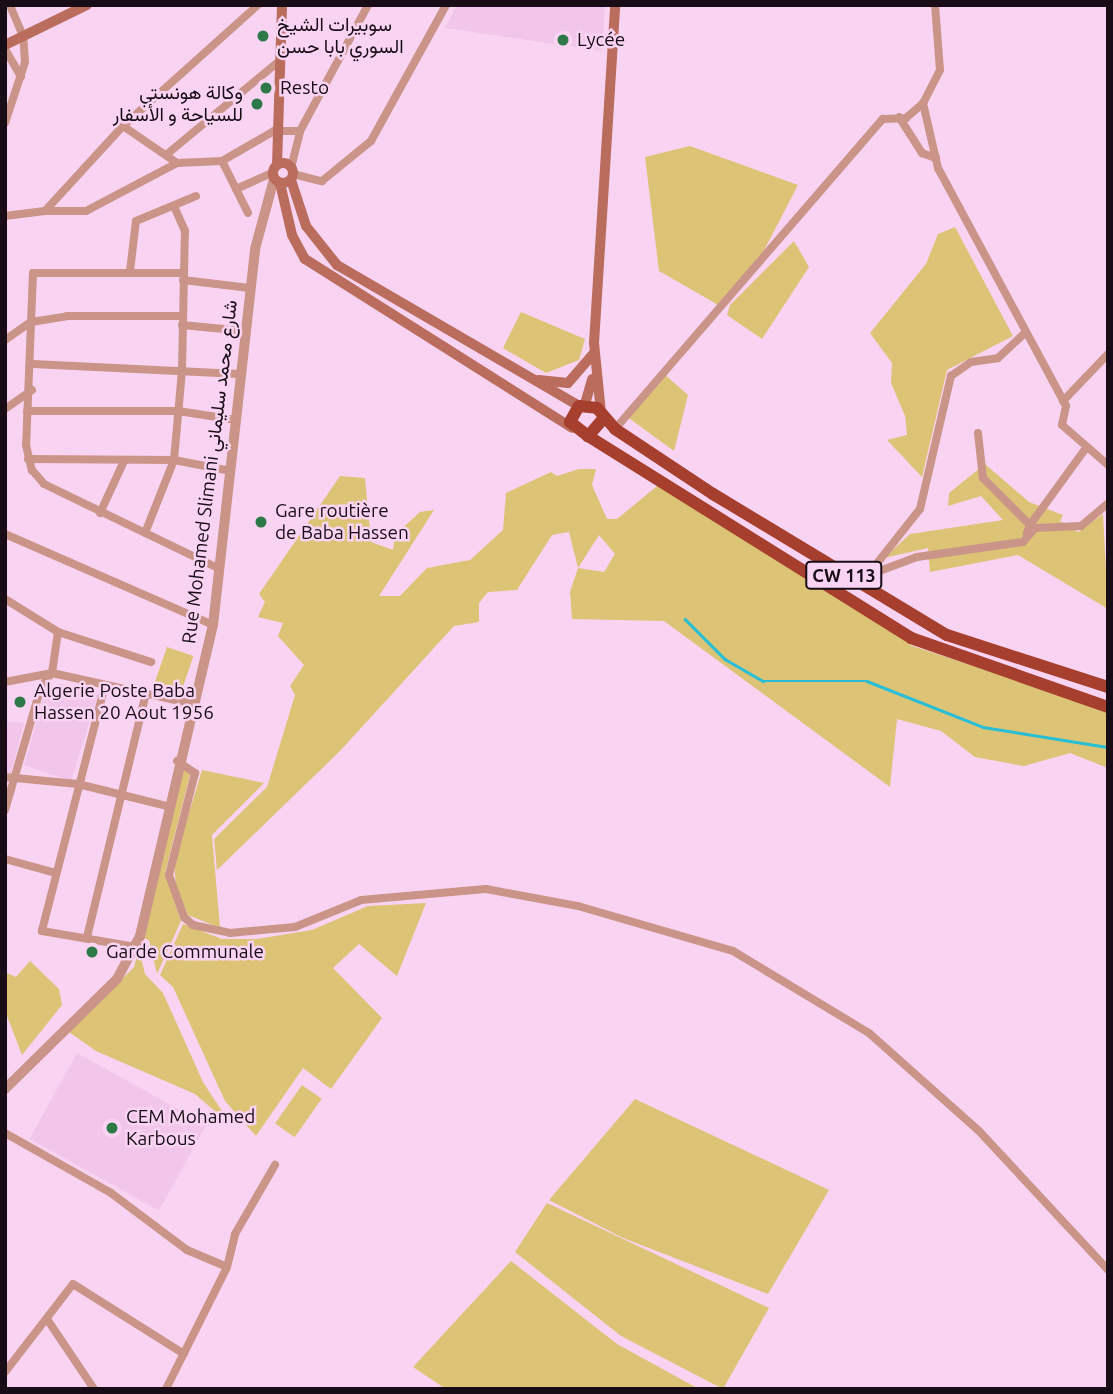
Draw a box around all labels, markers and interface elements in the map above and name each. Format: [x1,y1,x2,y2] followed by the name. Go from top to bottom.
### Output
[277,14,404,58] place label: سوبيرات الشيخ السوري بابا حسن
[255,28,271,44] marker: سوبيرات الشيخ السوري بابا حسن
[577,29,625,51] place label: Lycée
[555,32,571,48] marker: Lycée
[280,77,329,99] place label: Resto
[258,80,274,96] marker: Resto
[113,82,243,126] place label: وكالة هونستي للسياحة و الأسفار
[249,96,265,112] marker: وكالة هونستي للسياحة و الأسفار
[178,299,242,645] street label: Rue Mohamed Slimani شارع محمد سليماني
[275,500,409,544] place label: Gare routière de Baba Hassen
[253,514,269,530] marker: Gare routière de Baba Hassen
[804,560,884,590] road number: CW 113
[34,680,214,724] place label: Algerie Poste Baba Hassen 20 Aout 1956
[12,694,28,710] marker: Algerie Poste Baba Hassen 20 Aout 1956
[106,941,264,963] place label: Garde Communale
[84,944,100,960] marker: Garde Communale
[126,1106,255,1150] place label: CEM Mohamed Karbous
[104,1120,120,1136] marker: CEM Mohamed Karbous

